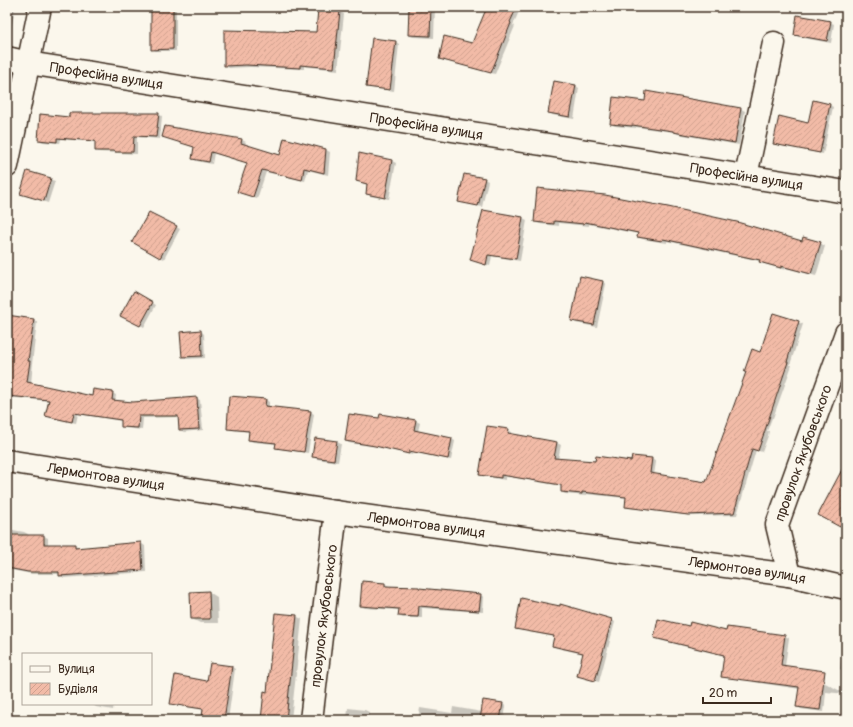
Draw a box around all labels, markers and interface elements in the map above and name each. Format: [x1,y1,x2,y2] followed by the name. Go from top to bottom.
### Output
[49,58,164,93] street label: Професійна вулиця
[369,109,484,143] street label: Професійна вулиця
[689,159,804,194] street label: Професійна вулиця
[771,382,835,523] street label: провулок Якубовського
[45,459,166,494] street label: Лермонтова вулиця
[365,508,486,541] street label: Лермонтова вулиця
[307,543,341,688] street label: провулок Якубовського
[686,552,807,587] street label: Лермонтова вулиця
[22,653,152,705] legend
[58,662,95,677] text: Вулиця
[703,679,771,705] scale bar
[58,682,98,697] text: Будівля
[709,686,738,701] text: 20 m

